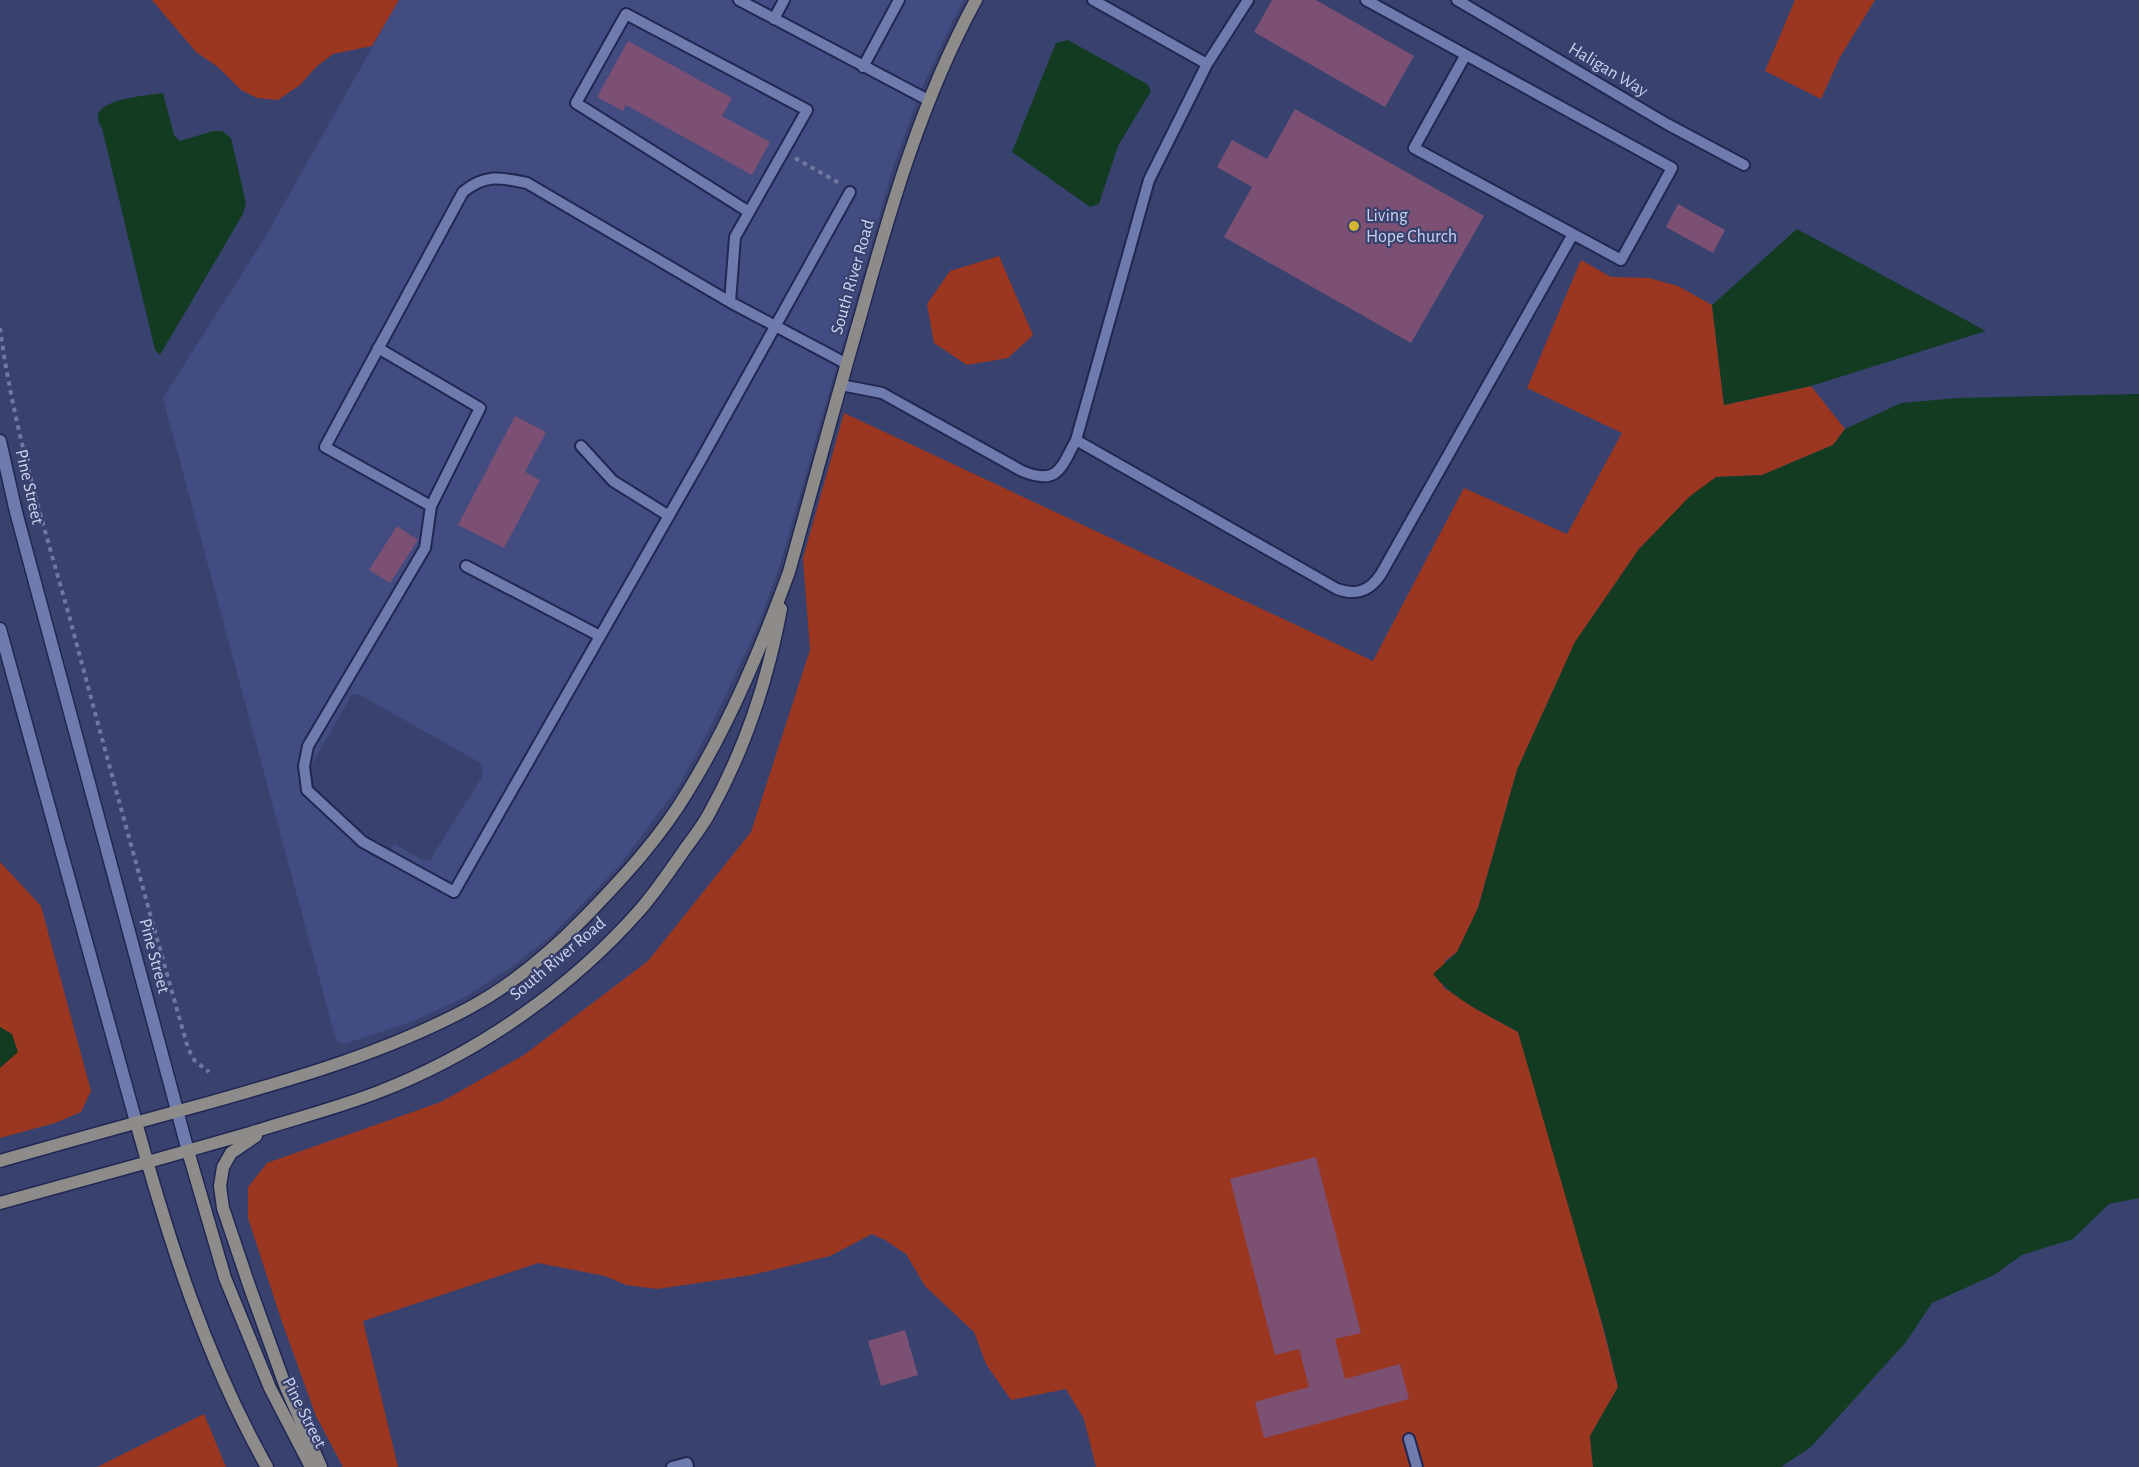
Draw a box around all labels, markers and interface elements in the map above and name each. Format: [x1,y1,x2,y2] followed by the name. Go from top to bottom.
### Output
[1565,39,1651,101] street label: Haligan Way
[1366,207,1457,246] place label: Living Hope Church
[828,217,878,337] street label: South River Road
[1347,219,1361,233] marker: Living Hope Church
[12,448,46,527] street label: Pine Street
[507,914,609,1004] street label: South River Road
[135,917,173,996] street label: Pine Street
[279,1375,330,1451] street label: Pine Street

